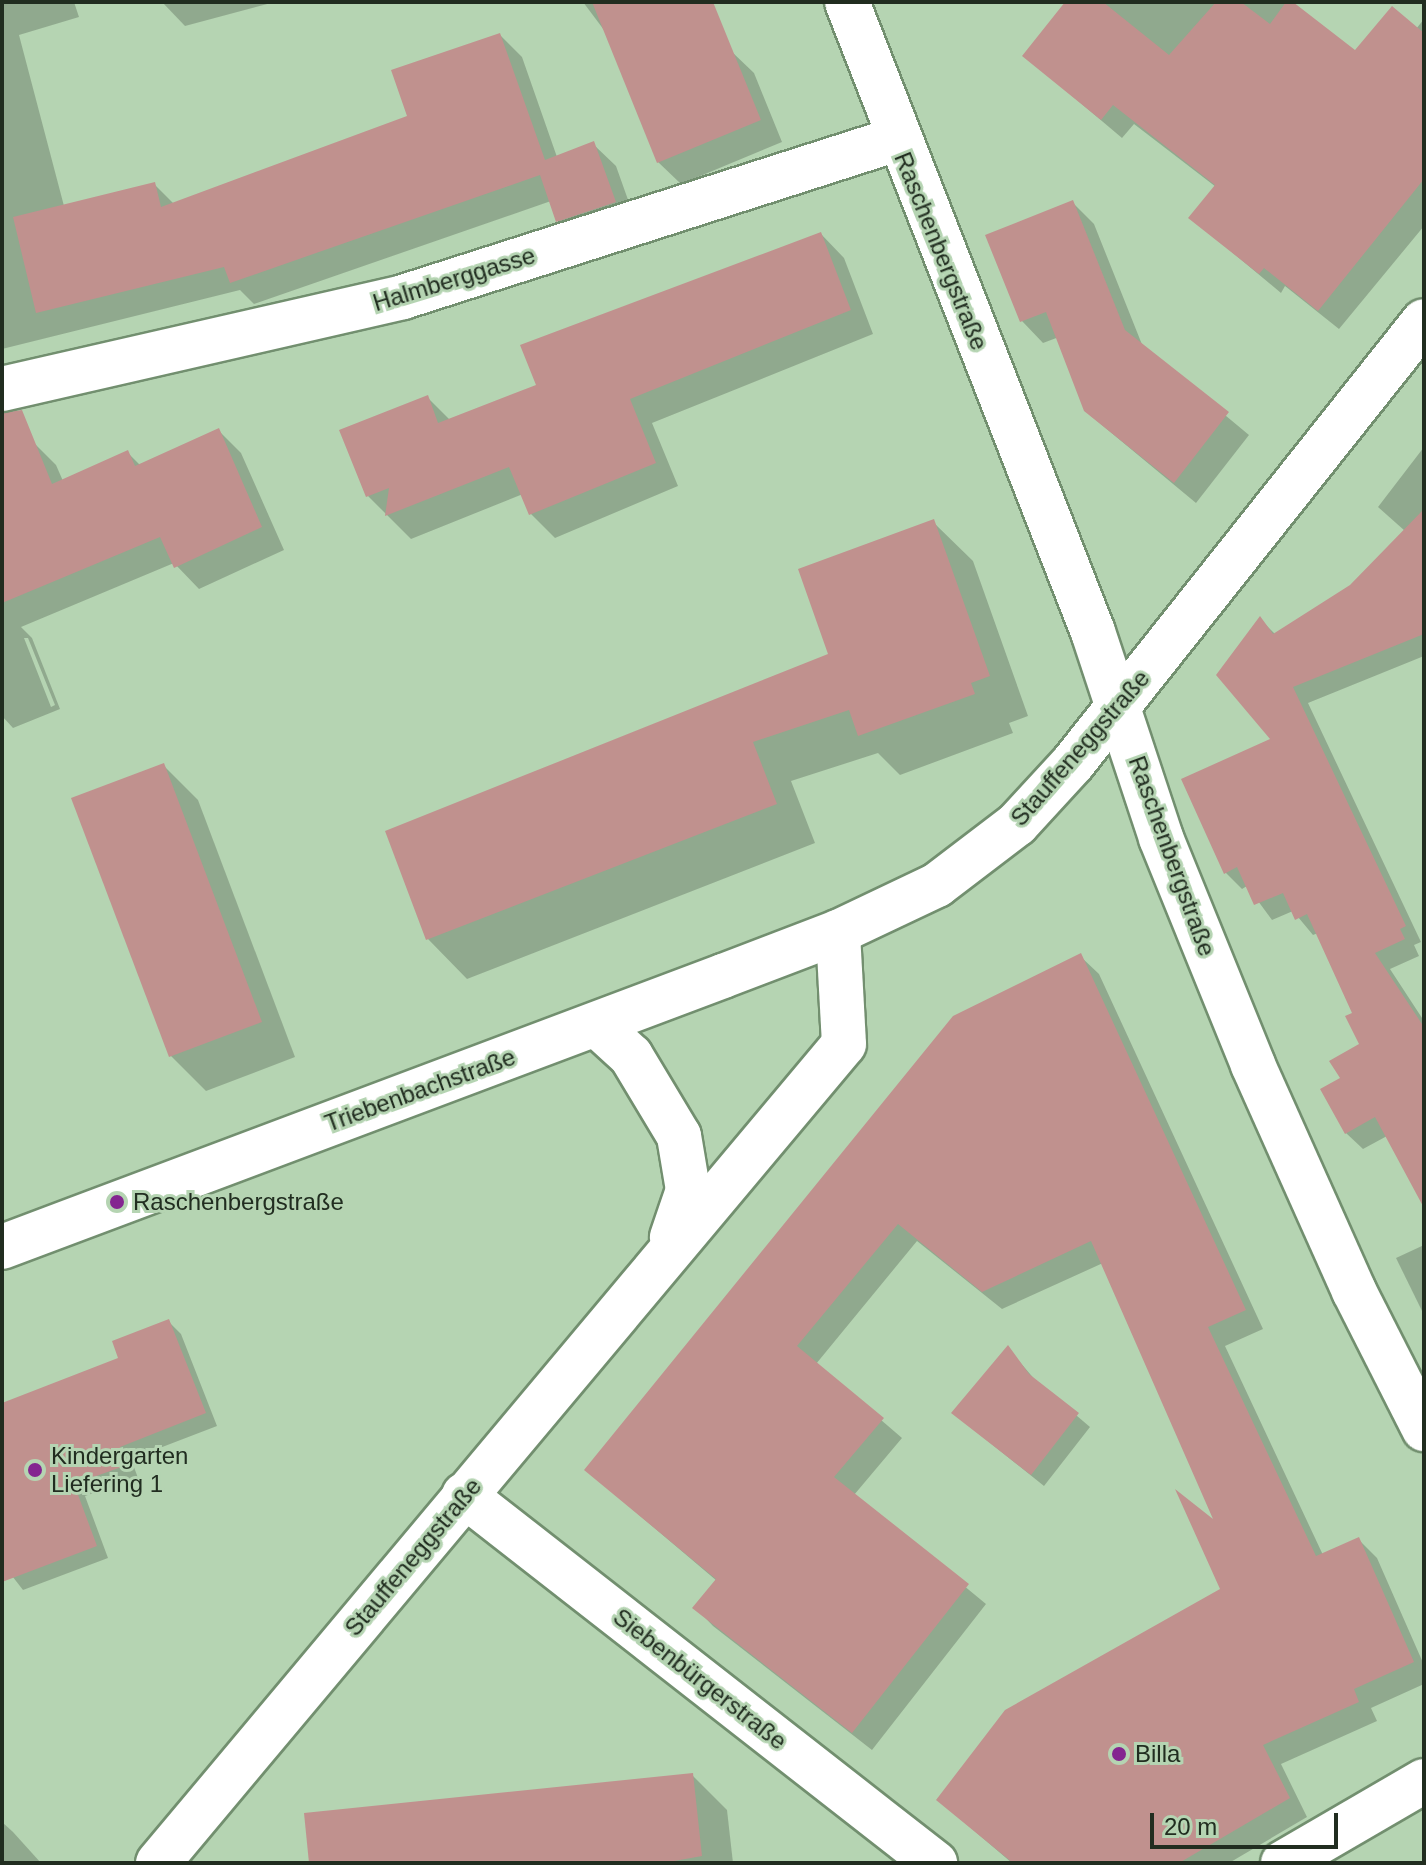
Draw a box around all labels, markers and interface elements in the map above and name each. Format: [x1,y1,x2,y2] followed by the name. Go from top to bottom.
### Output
[888,148,994,354] street label: Raschenbergstraße
[369,241,539,317] street label: Halmberggasse
[1005,664,1155,832] street label: Stauffeneggstraße
[1122,752,1222,960] street label: Raschenbergstraße
[321,1042,519,1138] street label: Triebenbachstraße
[133,1188,344,1216] place label: Raschenbergstraße
[108,1193,126,1211] marker: Raschenbergstraße
[51,1442,188,1498] place label: Kindergarten Liefering 1
[26,1461,44,1479] marker: Kindergarten Liefering 1
[339,1472,487,1642] street label: Stauffeneggstraße
[608,1602,792,1756] street label: Siebenbürgerstraße
[1135,1740,1180,1768] place label: Billa
[1110,1745,1128,1763] marker: Billa
[1154,1797,1342,1847] scale bar
[1164,1813,1217,1840] text: 20 m

